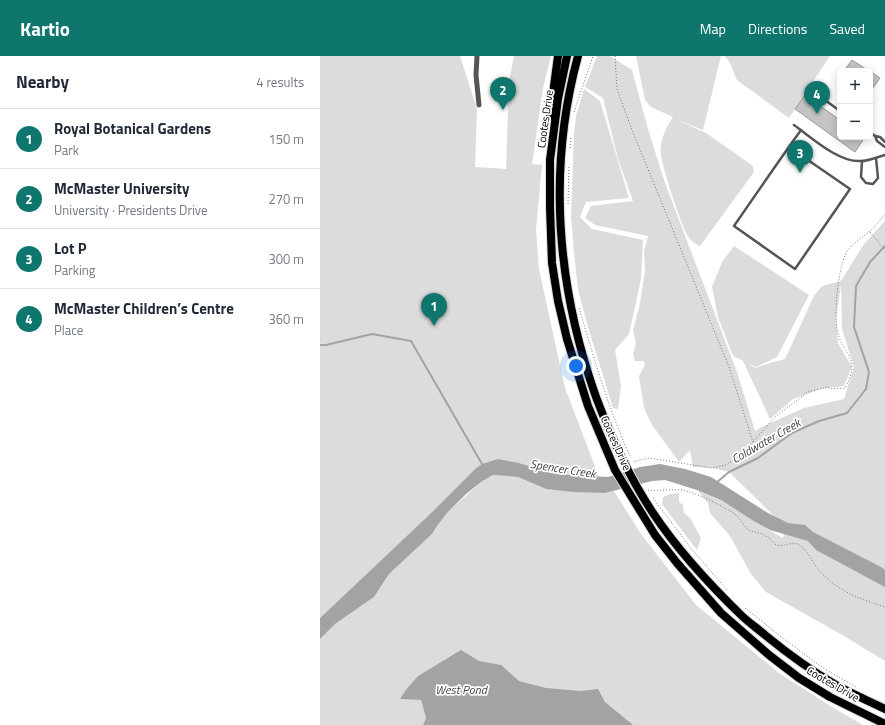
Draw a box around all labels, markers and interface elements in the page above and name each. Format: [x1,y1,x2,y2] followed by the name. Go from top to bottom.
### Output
[20,14,70,43] text: Kartio
[700,18,726,39] text: Map
[748,18,807,39] text: Directions
[829,18,865,39] text: Saved
[837,68,873,140] map controls
[837,68,873,104] button: +
[16,69,69,95] text: Nearby
[256,72,304,92] text: 4 results
[490,77,516,110] pin: 2
[804,81,830,114] pin: 4
[533,89,557,149] street label: Cootes Drive
[837,104,873,140] button: −
[54,117,211,140] text: Royal Botanical Gardens
[25,129,33,149] text: 1
[268,129,304,149] text: 150 m
[54,140,79,160] text: Park
[787,140,813,173] pin: 3
[54,177,189,200] text: McMaster University
[25,189,33,209] text: 2
[268,189,304,209] text: 270 m
[54,200,208,220] text: University · Presidents Drive
[54,237,87,260] text: Lot P
[25,249,33,269] text: 3
[268,249,304,269] text: 300 m
[54,260,95,280] text: Parking
[421,293,447,326] pin: 1
[54,297,234,320] text: McMaster Children’s Centre
[25,309,33,329] text: 4
[268,309,304,329] text: 360 m
[54,320,83,340] text: Place
[566,356,586,376] your location
[728,412,805,468] water label: Coldwater Creek
[597,413,635,473] street label: Cootes Drive
[529,454,599,483] water label: Spencer Creek
[804,662,863,706] street label: Cootes Drive
[435,680,489,699] water label: West Pond

